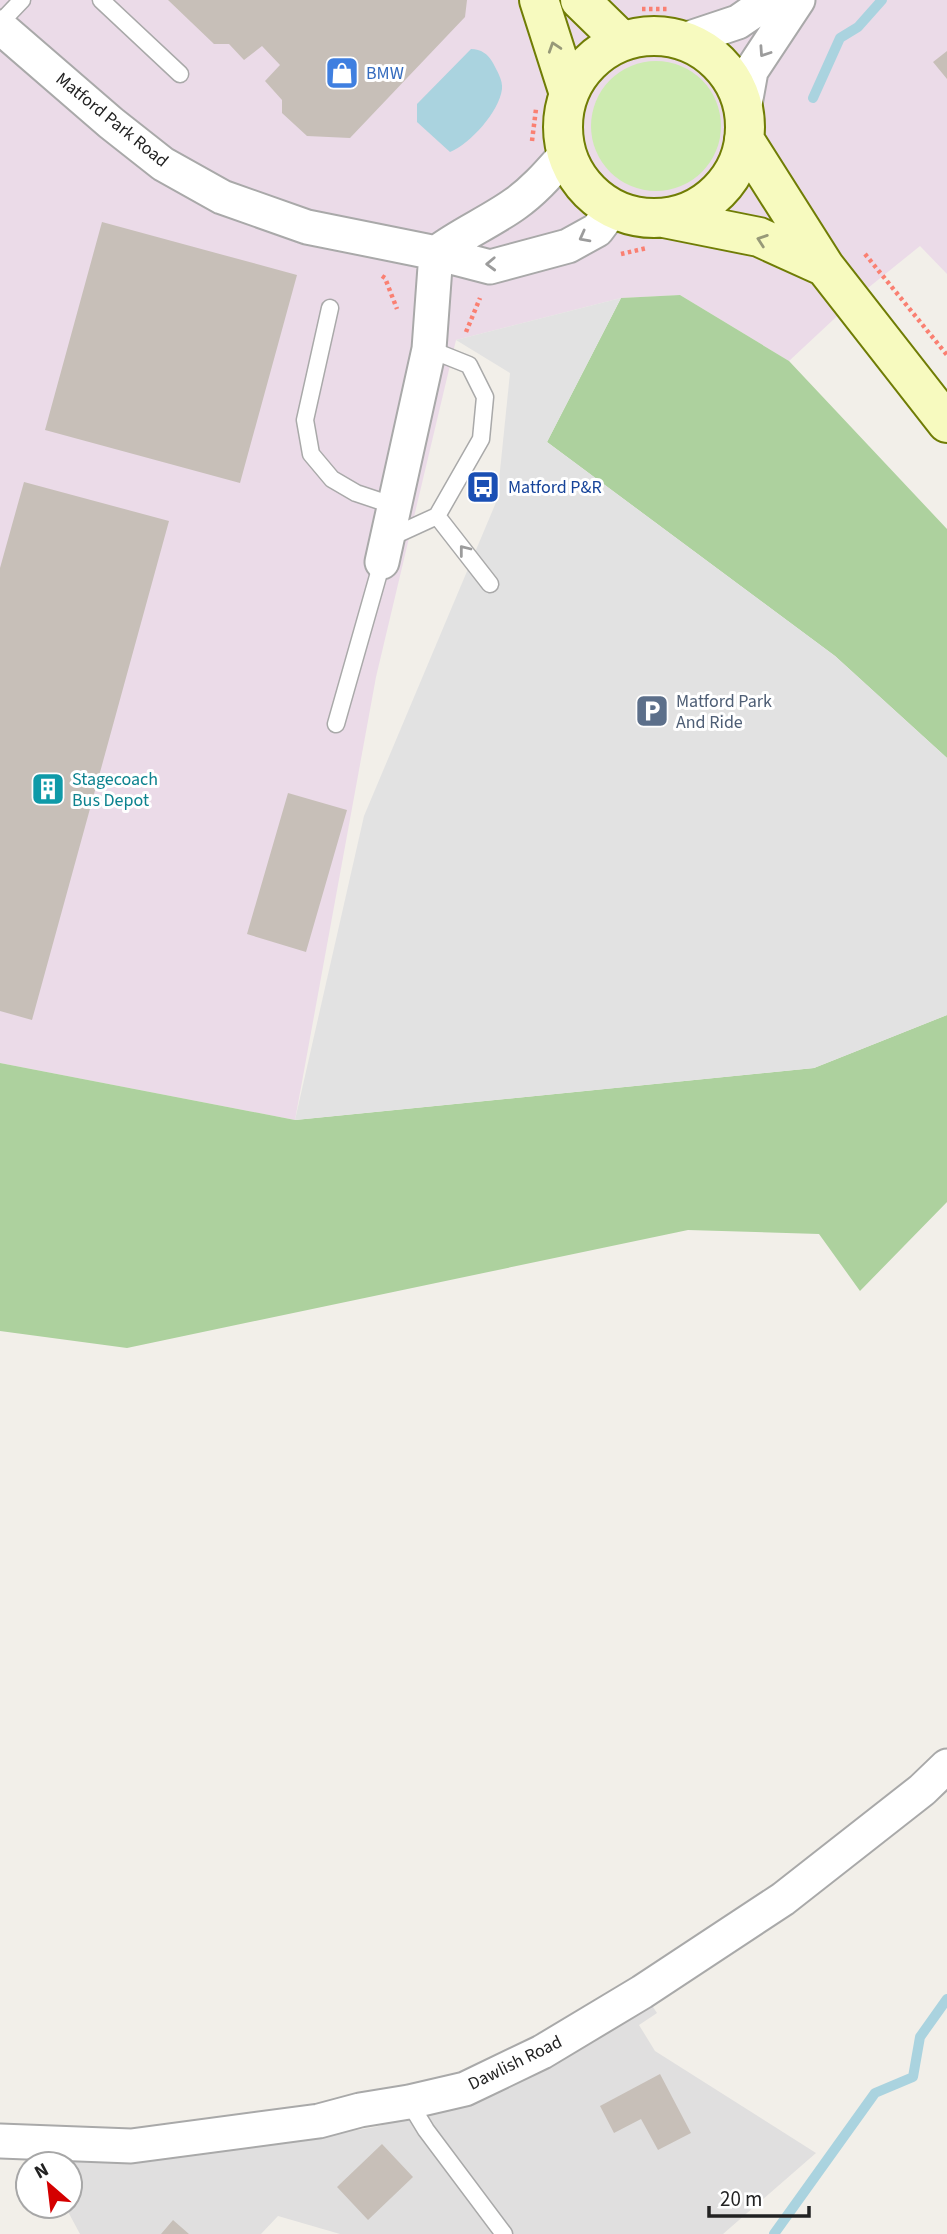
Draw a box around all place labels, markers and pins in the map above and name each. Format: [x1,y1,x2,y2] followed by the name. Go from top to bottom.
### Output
[323,54,361,92] shop icon: BMW
[366,61,404,86] place label: BMW
[464,468,502,506] bus stop icon: Matford P&R
[508,475,602,500] place label: Matford P&R
[676,689,772,735] place label: Matford Park And Ride
[633,692,671,730] parking icon: Matford Park And Ride
[72,767,158,813] place label: Stagecoach Bus Depot
[29,770,67,808] building icon: Stagecoach Bus Depot

